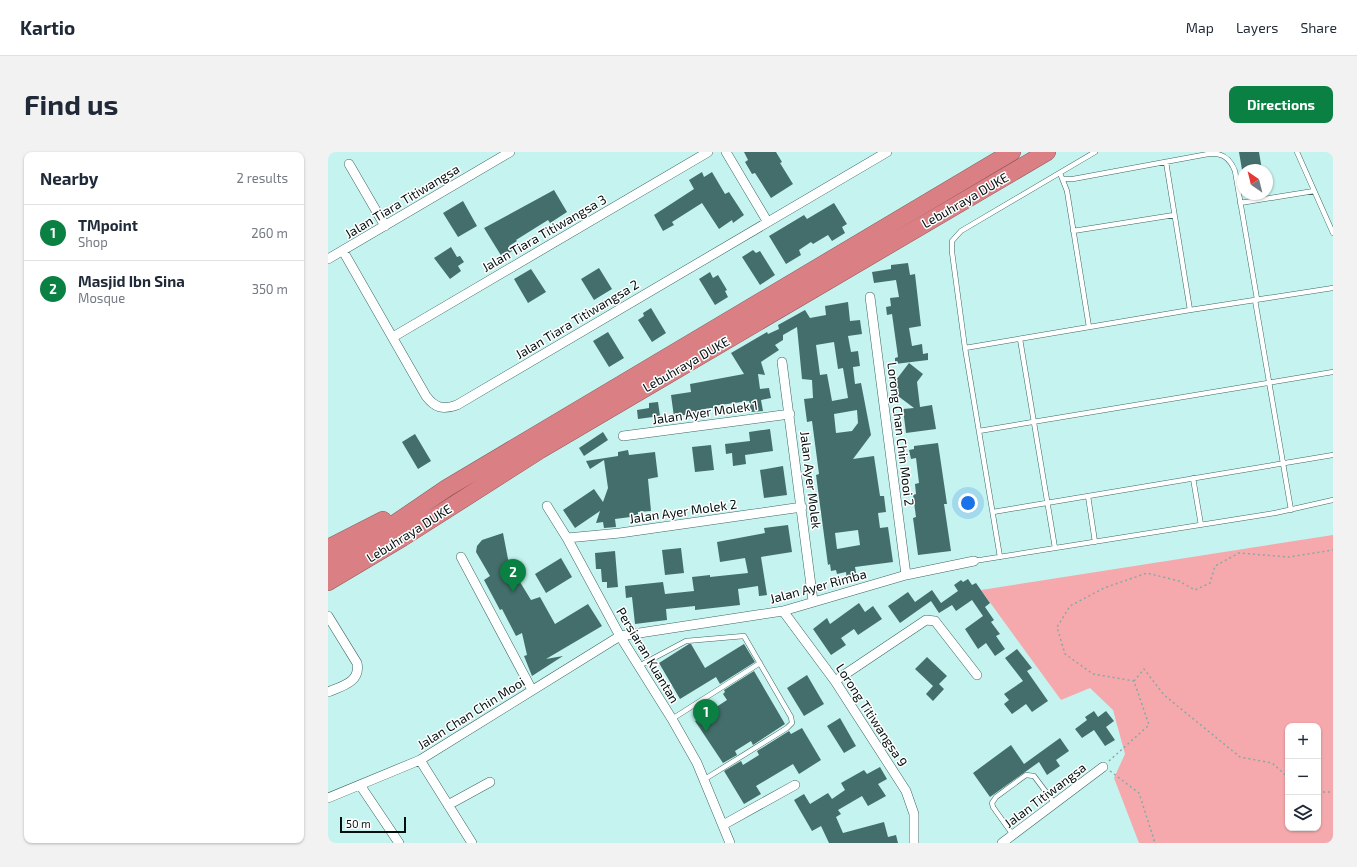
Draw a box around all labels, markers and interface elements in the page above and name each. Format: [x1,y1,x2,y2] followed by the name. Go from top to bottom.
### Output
[20,16,75,39] text: Kartio
[1186,19,1214,36] text: Map
[1236,19,1278,36] text: Layers
[1300,19,1337,36] text: Share
[1229,86,1333,123] button: Directions
[24,87,118,121] text: Find us
[342,160,462,242] street label: Jalan Tiara Titiwangsa
[1237,164,1273,200] north arrow
[40,168,98,188] text: Nearby
[919,169,1011,231] street label: Lebuhraya DUKE
[236,170,288,186] text: 2 results
[479,191,609,275] street label: Jalan Tiara Titiwangsa 3
[78,216,138,234] text: TMpoint
[50,225,56,241] text: 1
[251,225,288,241] text: 260 m
[78,234,108,250] text: Shop
[78,272,185,290] text: Masjid Ibn Sina
[512,276,642,362] street label: Jalan Tiara Titiwangsa 2
[49,281,57,297] text: 2
[252,281,288,297] text: 350 m
[78,290,125,306] text: Mosque
[640,333,732,395] street label: Lebuhraya DUKE
[884,361,918,507] street label: Lorong Chan Chin Mooi 2
[651,397,759,427] street label: Jalan Ayer Molek 1
[797,430,825,530] street label: Jalan Ayer Molek
[958,493,978,513] your location
[628,496,738,526] street label: Jalan Ayer Molek 2
[363,500,455,566] street label: Lebuhraya DUKE
[500,559,526,592] pin: 2
[768,565,868,607] street label: Jalan Ayer Rimba
[613,604,683,706] street label: Persiaran Kuantan
[833,661,911,769] street label: Lorong Titiwangsa 9
[414,673,528,753] street label: Jalan Chan Chin Mooi
[693,699,719,732] pin: 1
[1285,723,1321,831] map controls
[1285,723,1321,759] button: +
[1001,759,1089,831] street label: Jalan Titiwangsa
[1285,759,1321,795] button: −
[1285,795,1321,831] button: layers
[340,815,406,834] scale bar
[346,817,371,830] text: 50 m

